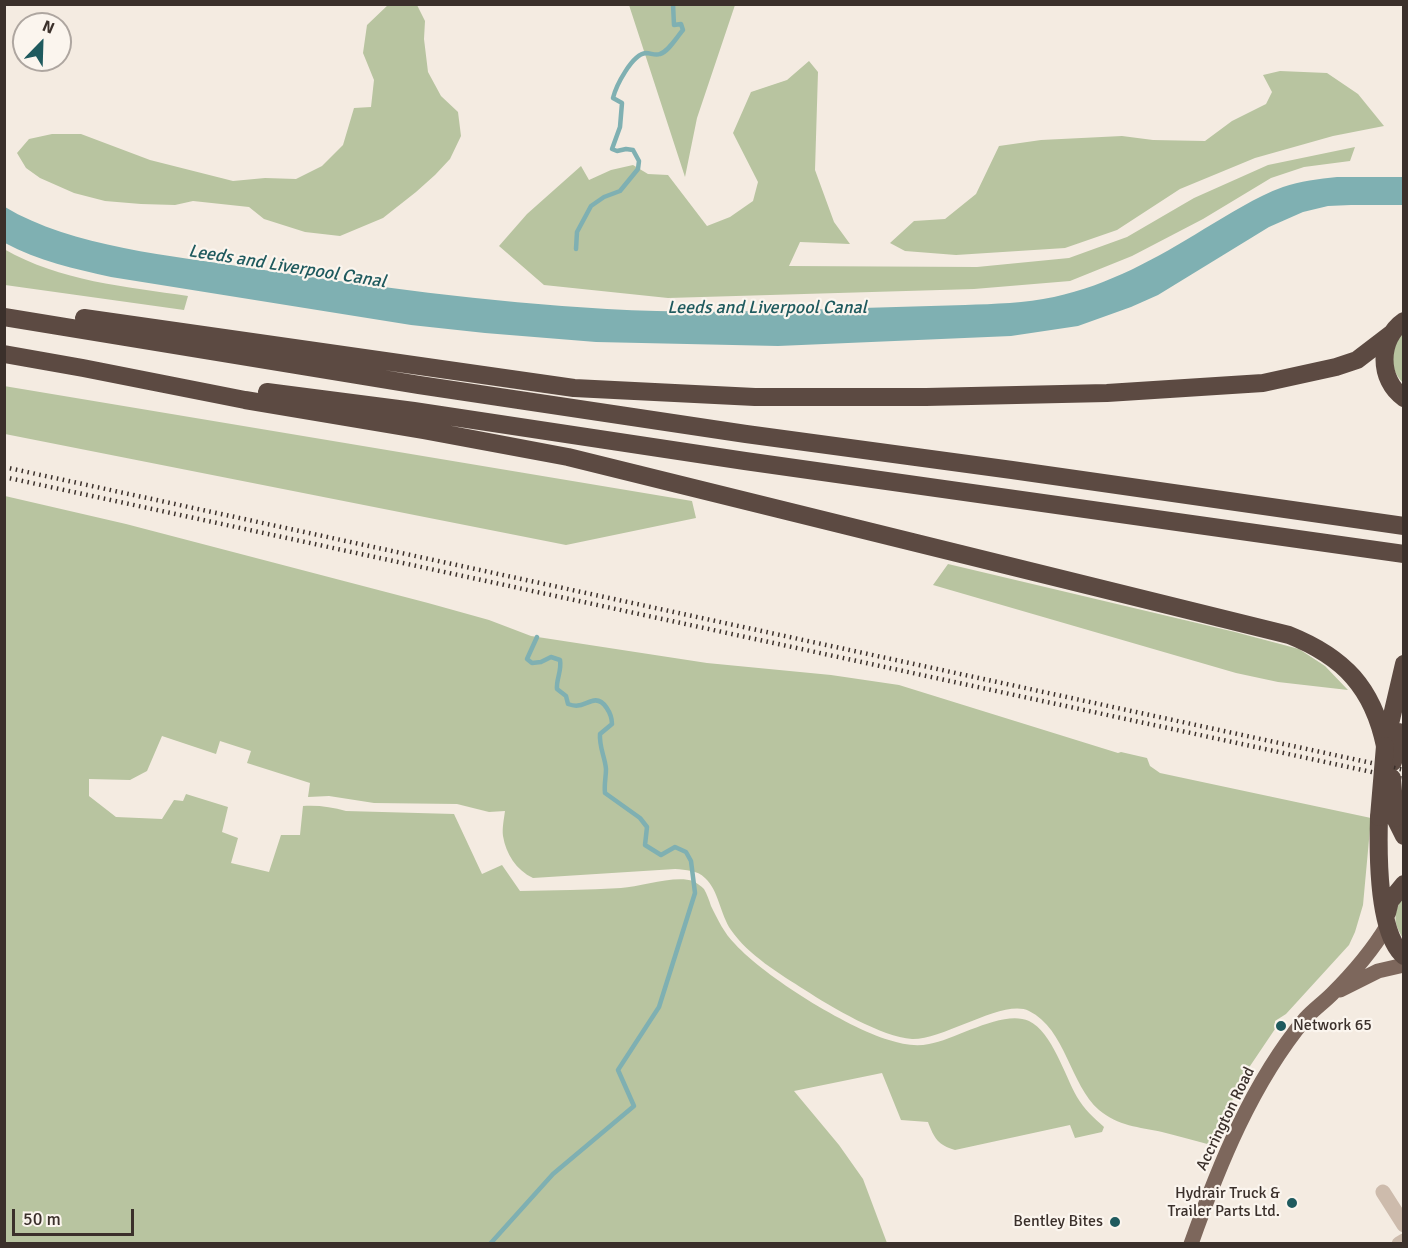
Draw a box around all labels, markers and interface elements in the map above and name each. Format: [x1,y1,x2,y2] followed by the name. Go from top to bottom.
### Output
[12,12,72,72] north arrow
[39,16,57,39] text: N
[187,241,387,293] water label: Leeds and Liverpool Canal
[667,297,867,319] water label: Leeds and Liverpool Canal
[1293,1016,1372,1036] place label: Network 65
[1274,1019,1288,1033] marker: Network 65
[1193,1064,1259,1174] street label: Accrington Road
[1168,1184,1280,1222] place label: Hydrair Truck & Trailer Parts Ltd.
[1285,1196,1299,1210] marker: Hydrair Truck & Trailer Parts Ltd.
[15,1197,136,1235] scale bar
[23,1208,61,1230] text: 50 m
[1013,1212,1103,1232] place label: Bentley Bites
[1108,1215,1122,1229] marker: Bentley Bites

